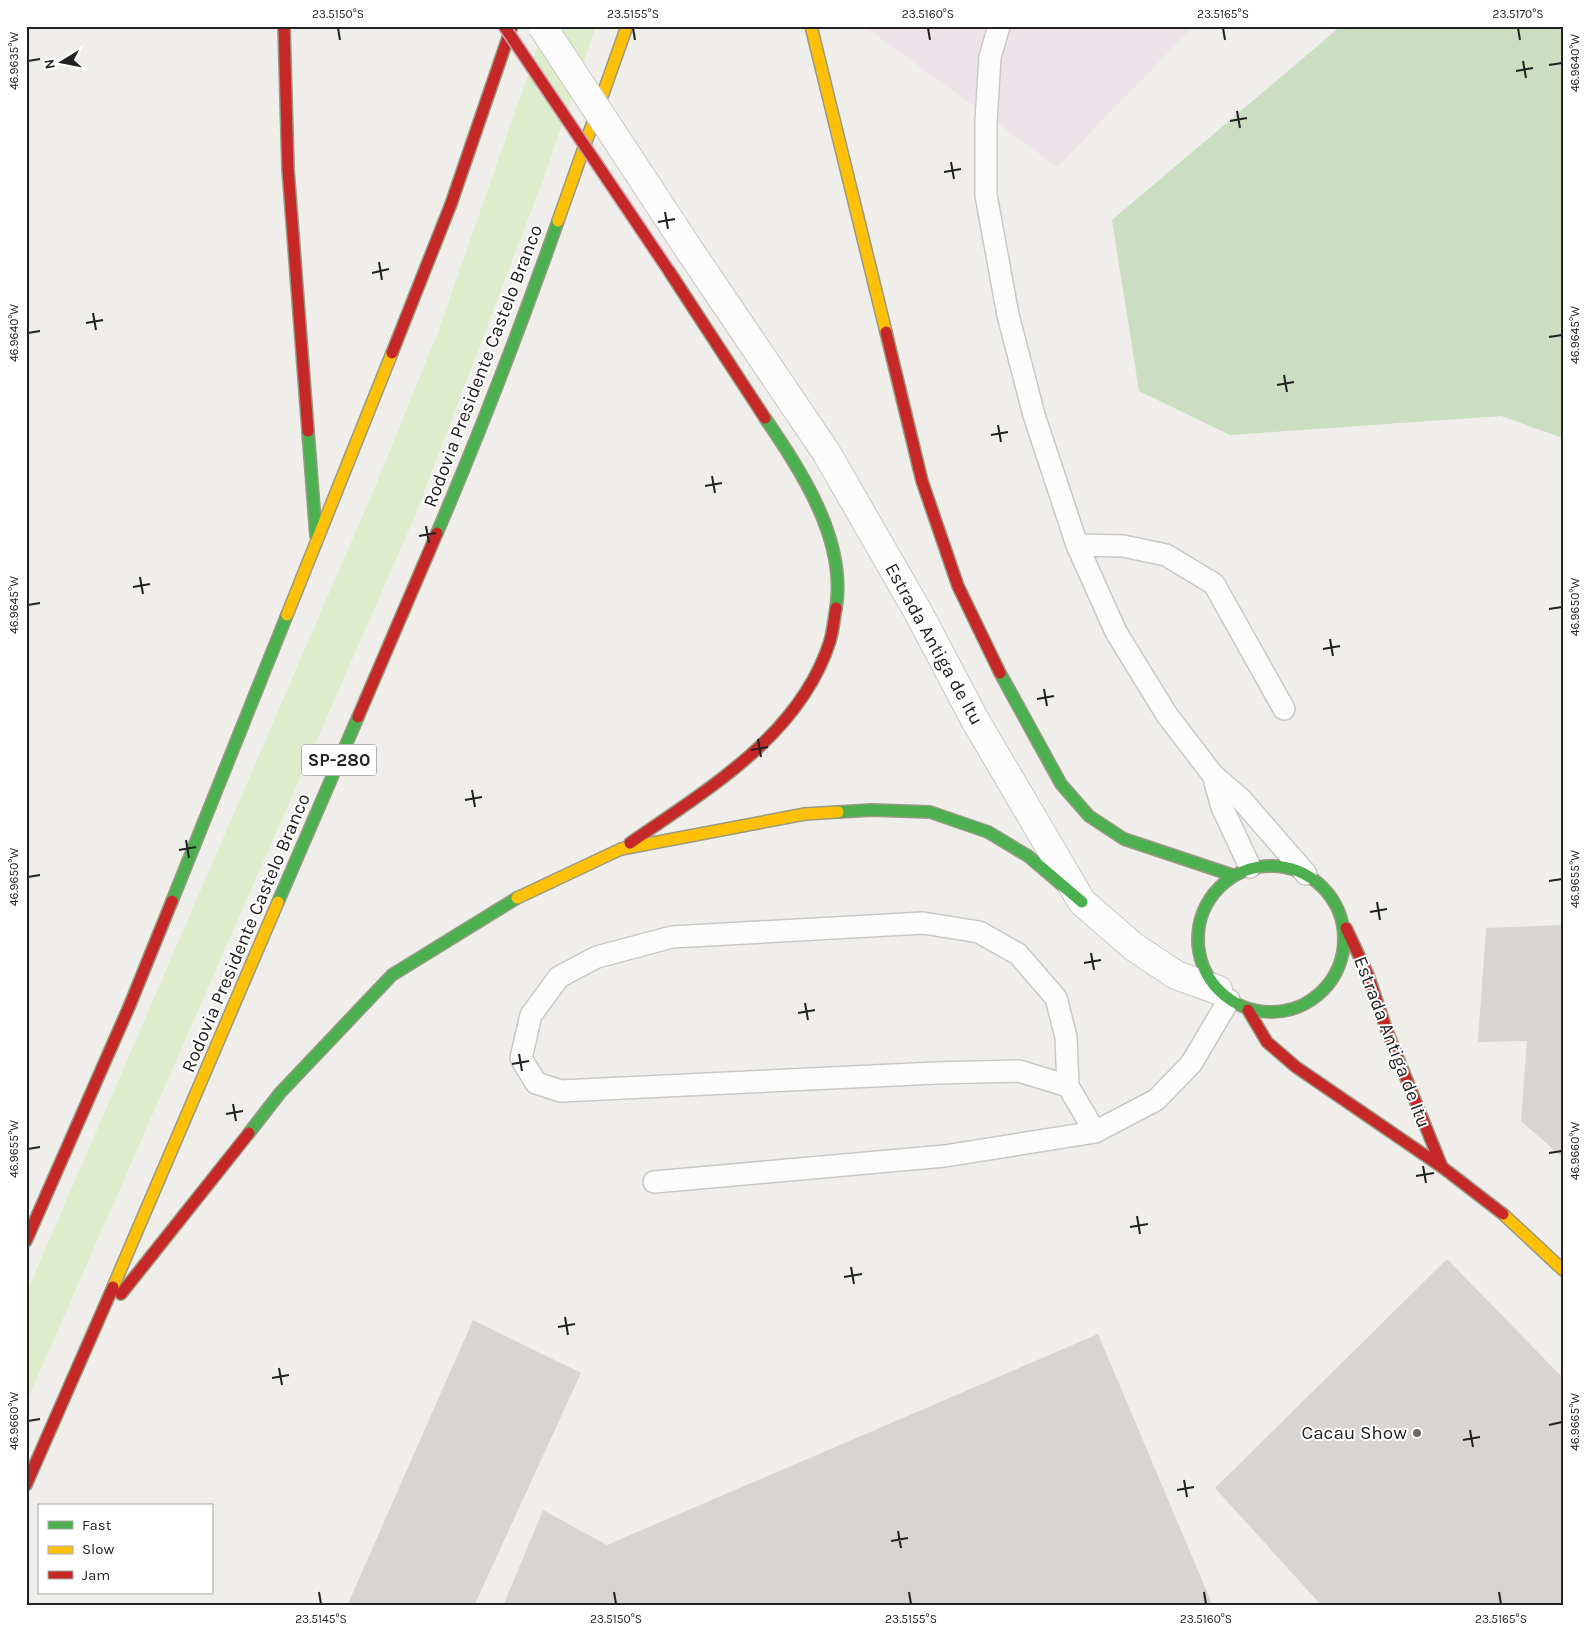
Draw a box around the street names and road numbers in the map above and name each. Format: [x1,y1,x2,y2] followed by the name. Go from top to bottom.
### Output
[419,222,547,510] street label: Rodovia Presidente Castelo Branco
[880,559,988,729] street label: Estrada Antiga de Itu
[302,744,376,776] road number: SP-280
[177,790,315,1076] street label: Rodovia Presidente Castelo Branco
[1349,953,1435,1131] street label: Estrada Antiga de Itu

